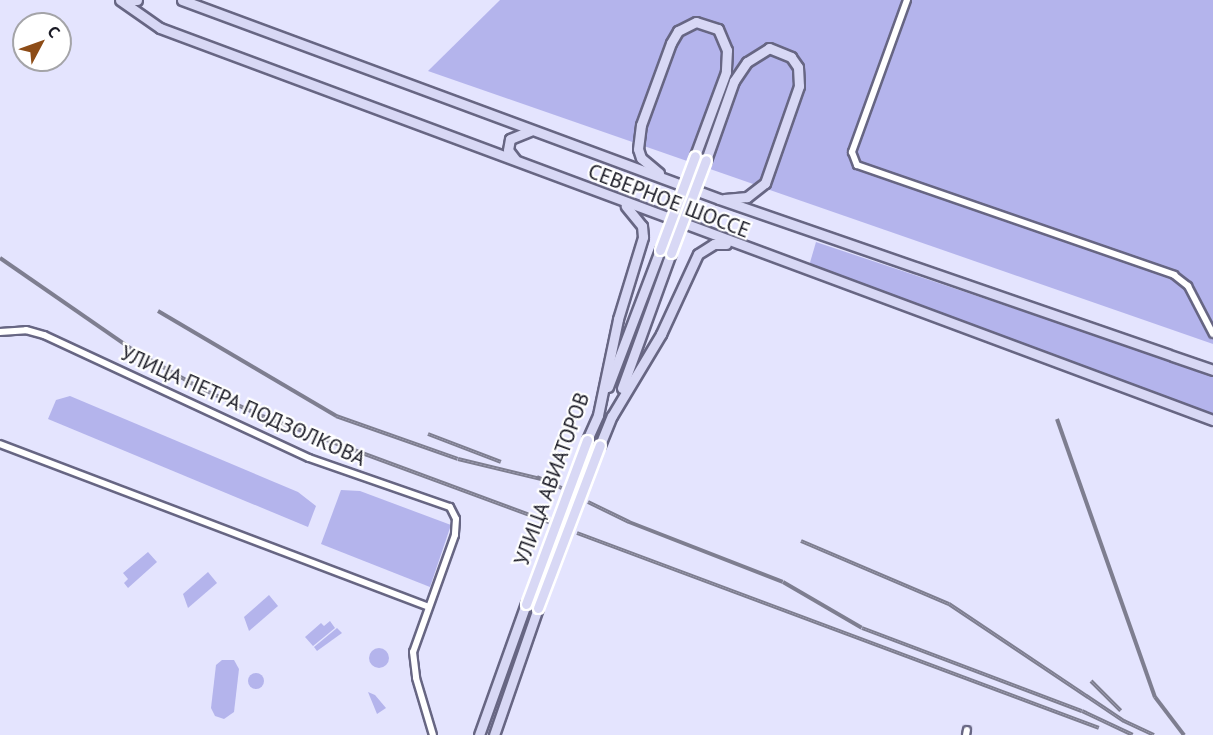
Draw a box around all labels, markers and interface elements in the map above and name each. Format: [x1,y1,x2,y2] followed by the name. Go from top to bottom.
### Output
[12,12,72,72] north arrow
[44,22,65,41] text: С
[585,159,753,243] street label: СЕВЕРНОЕ ШОССЕ
[116,340,370,472] street label: УЛИЦА ПЕТРА ПОДЗОЛКОВА
[509,388,595,570] street label: УЛИЦА АВИАТОРОВ

